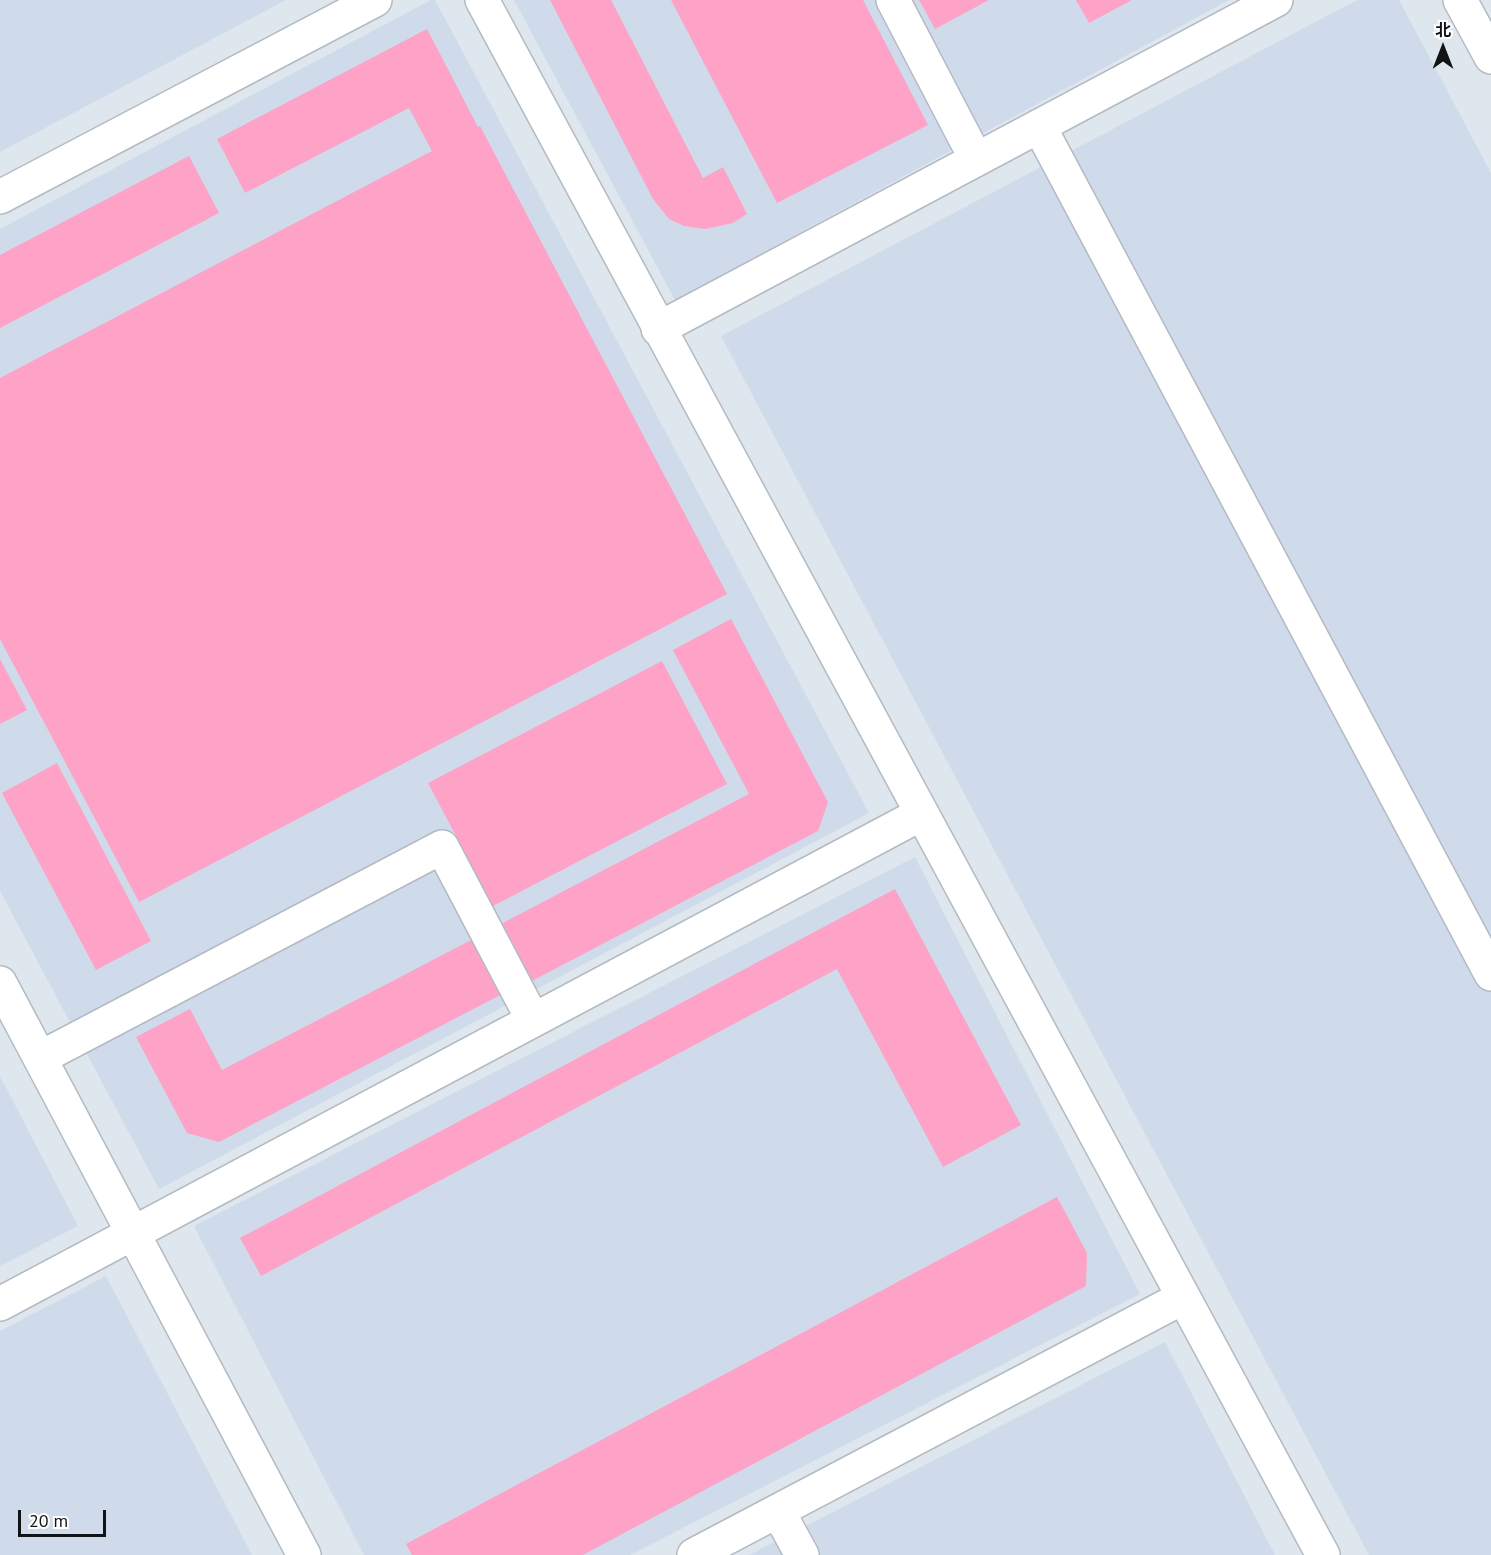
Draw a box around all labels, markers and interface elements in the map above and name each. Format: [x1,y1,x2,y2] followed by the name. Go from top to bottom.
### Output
[1413,18,1473,78] north arrow
[1435,20,1451,40] text: 北
[21,1498,110,1536] scale bar
[29,1509,68,1532] text: 20 m

